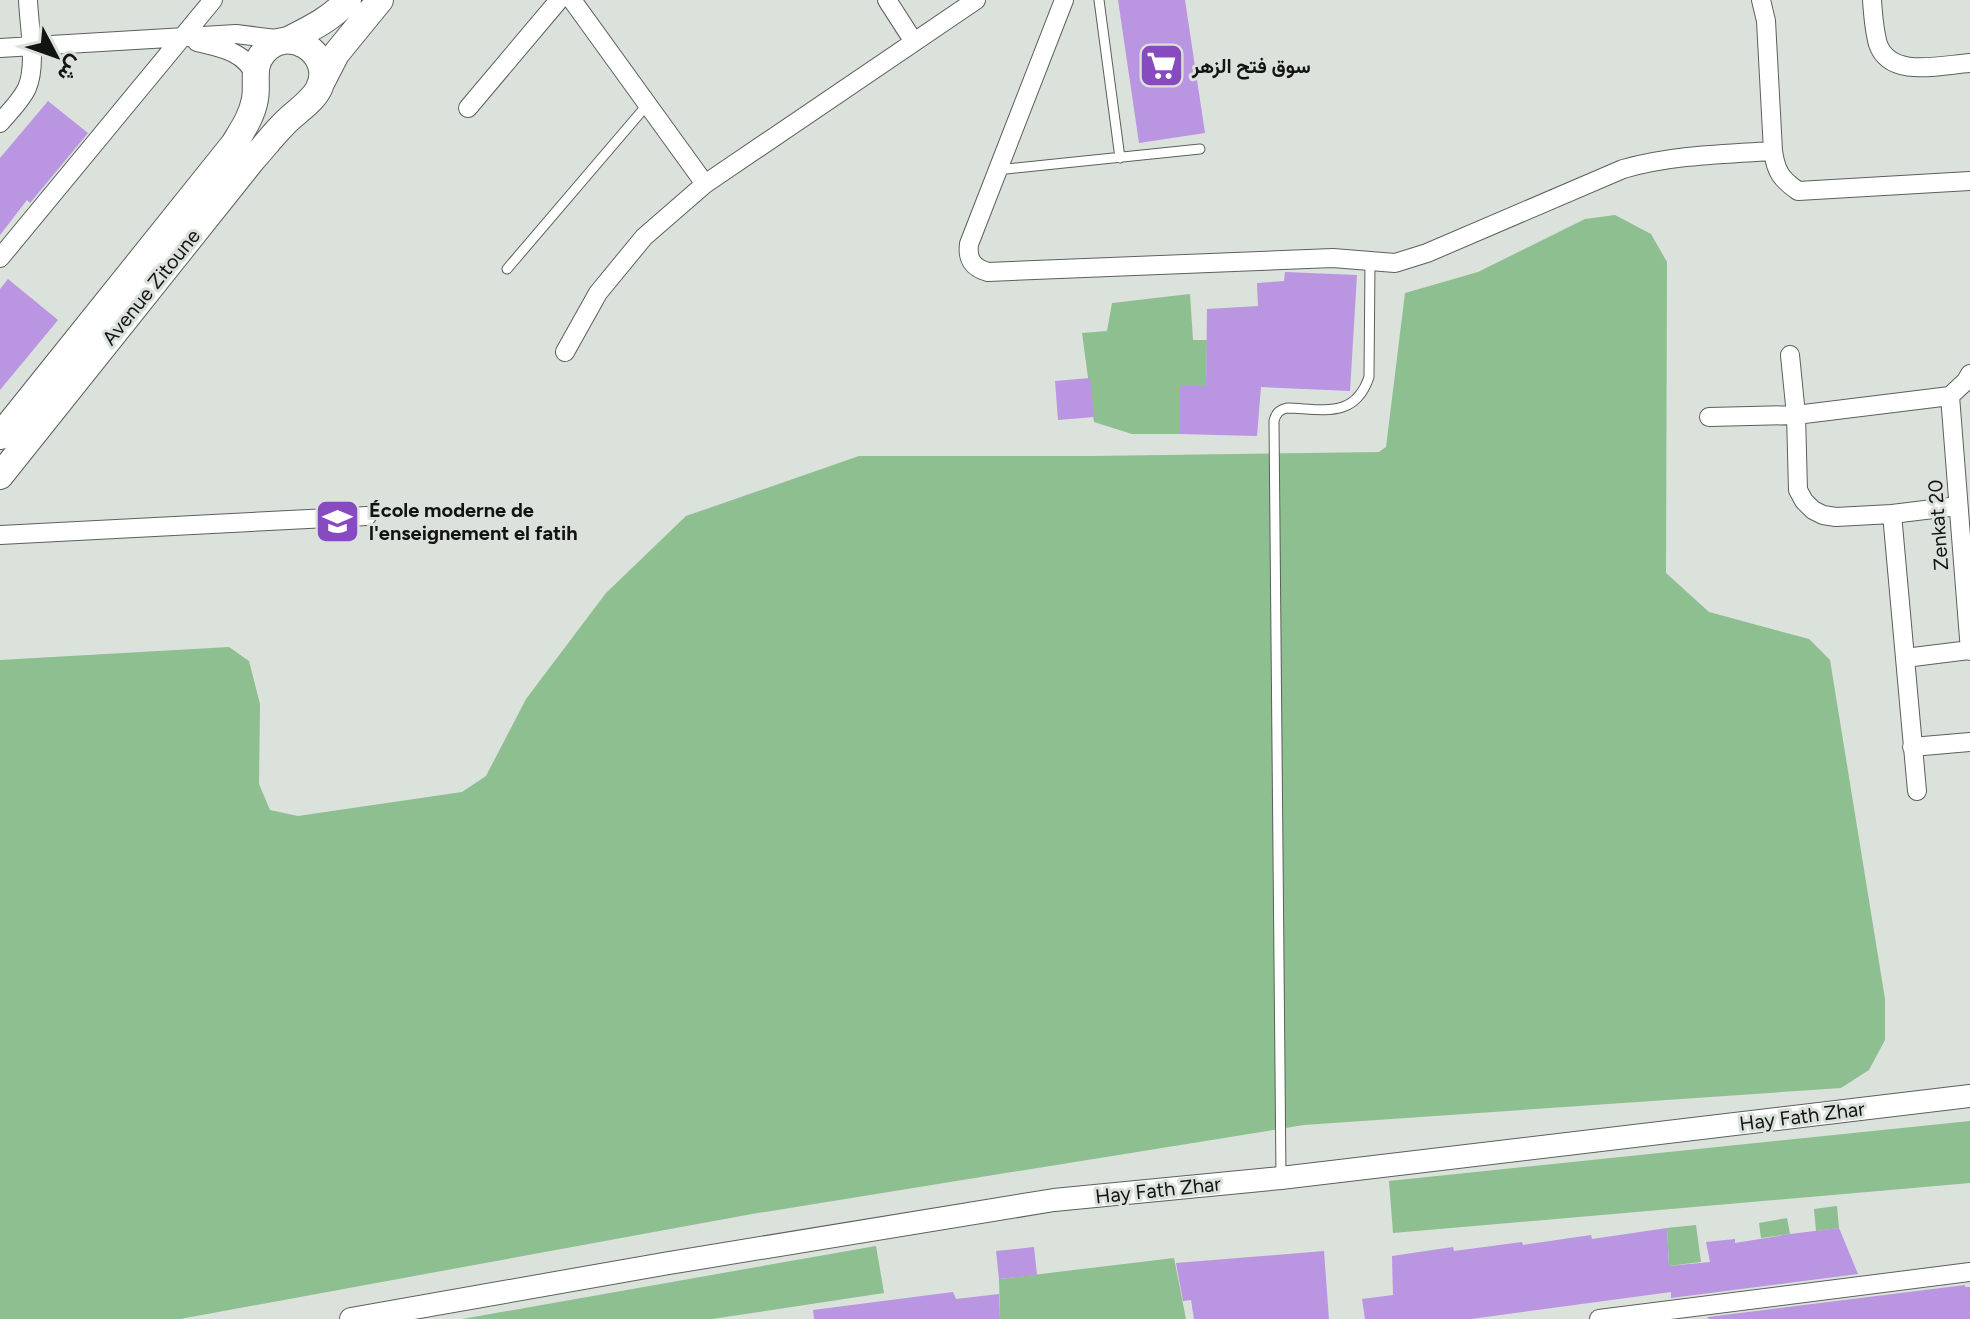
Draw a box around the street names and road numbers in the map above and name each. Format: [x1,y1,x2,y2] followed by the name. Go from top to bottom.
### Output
[97,224,205,350] street label: Avenue Zitoune
[1923,479,1953,571] street label: Zenkat 20
[1738,1096,1866,1136] street label: Hay Fath Zhar
[1094,1171,1222,1209] street label: Hay Fath Zhar

